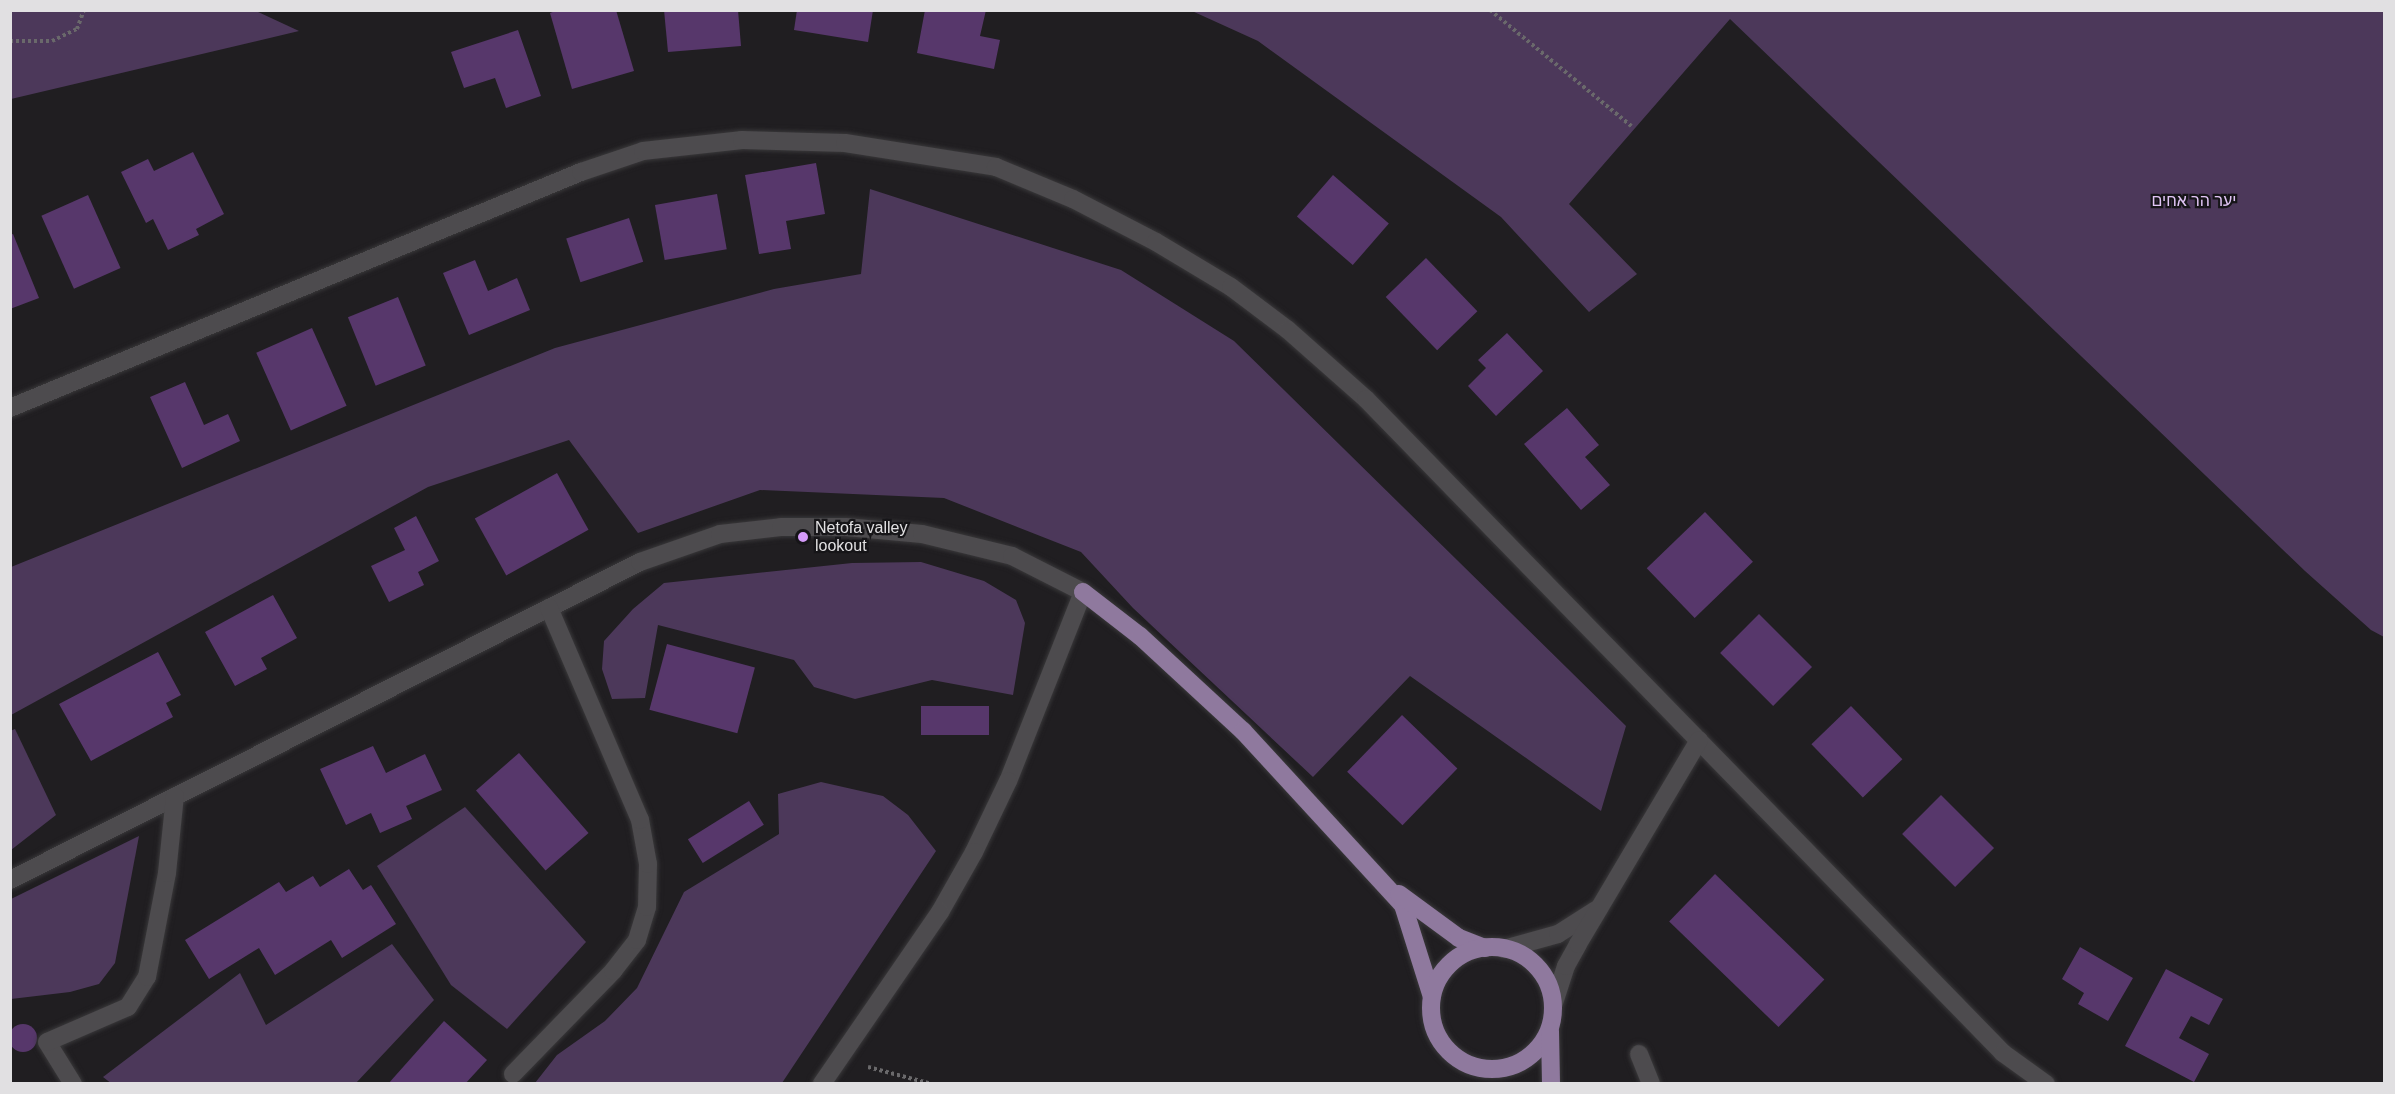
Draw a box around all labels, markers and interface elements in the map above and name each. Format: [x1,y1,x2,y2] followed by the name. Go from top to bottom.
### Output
[2152,191,2236,211] park label: יער הר אחים
[815,518,907,556] place label: Netofa valley lookout
[796,530,810,544] marker: Netofa valley lookout

